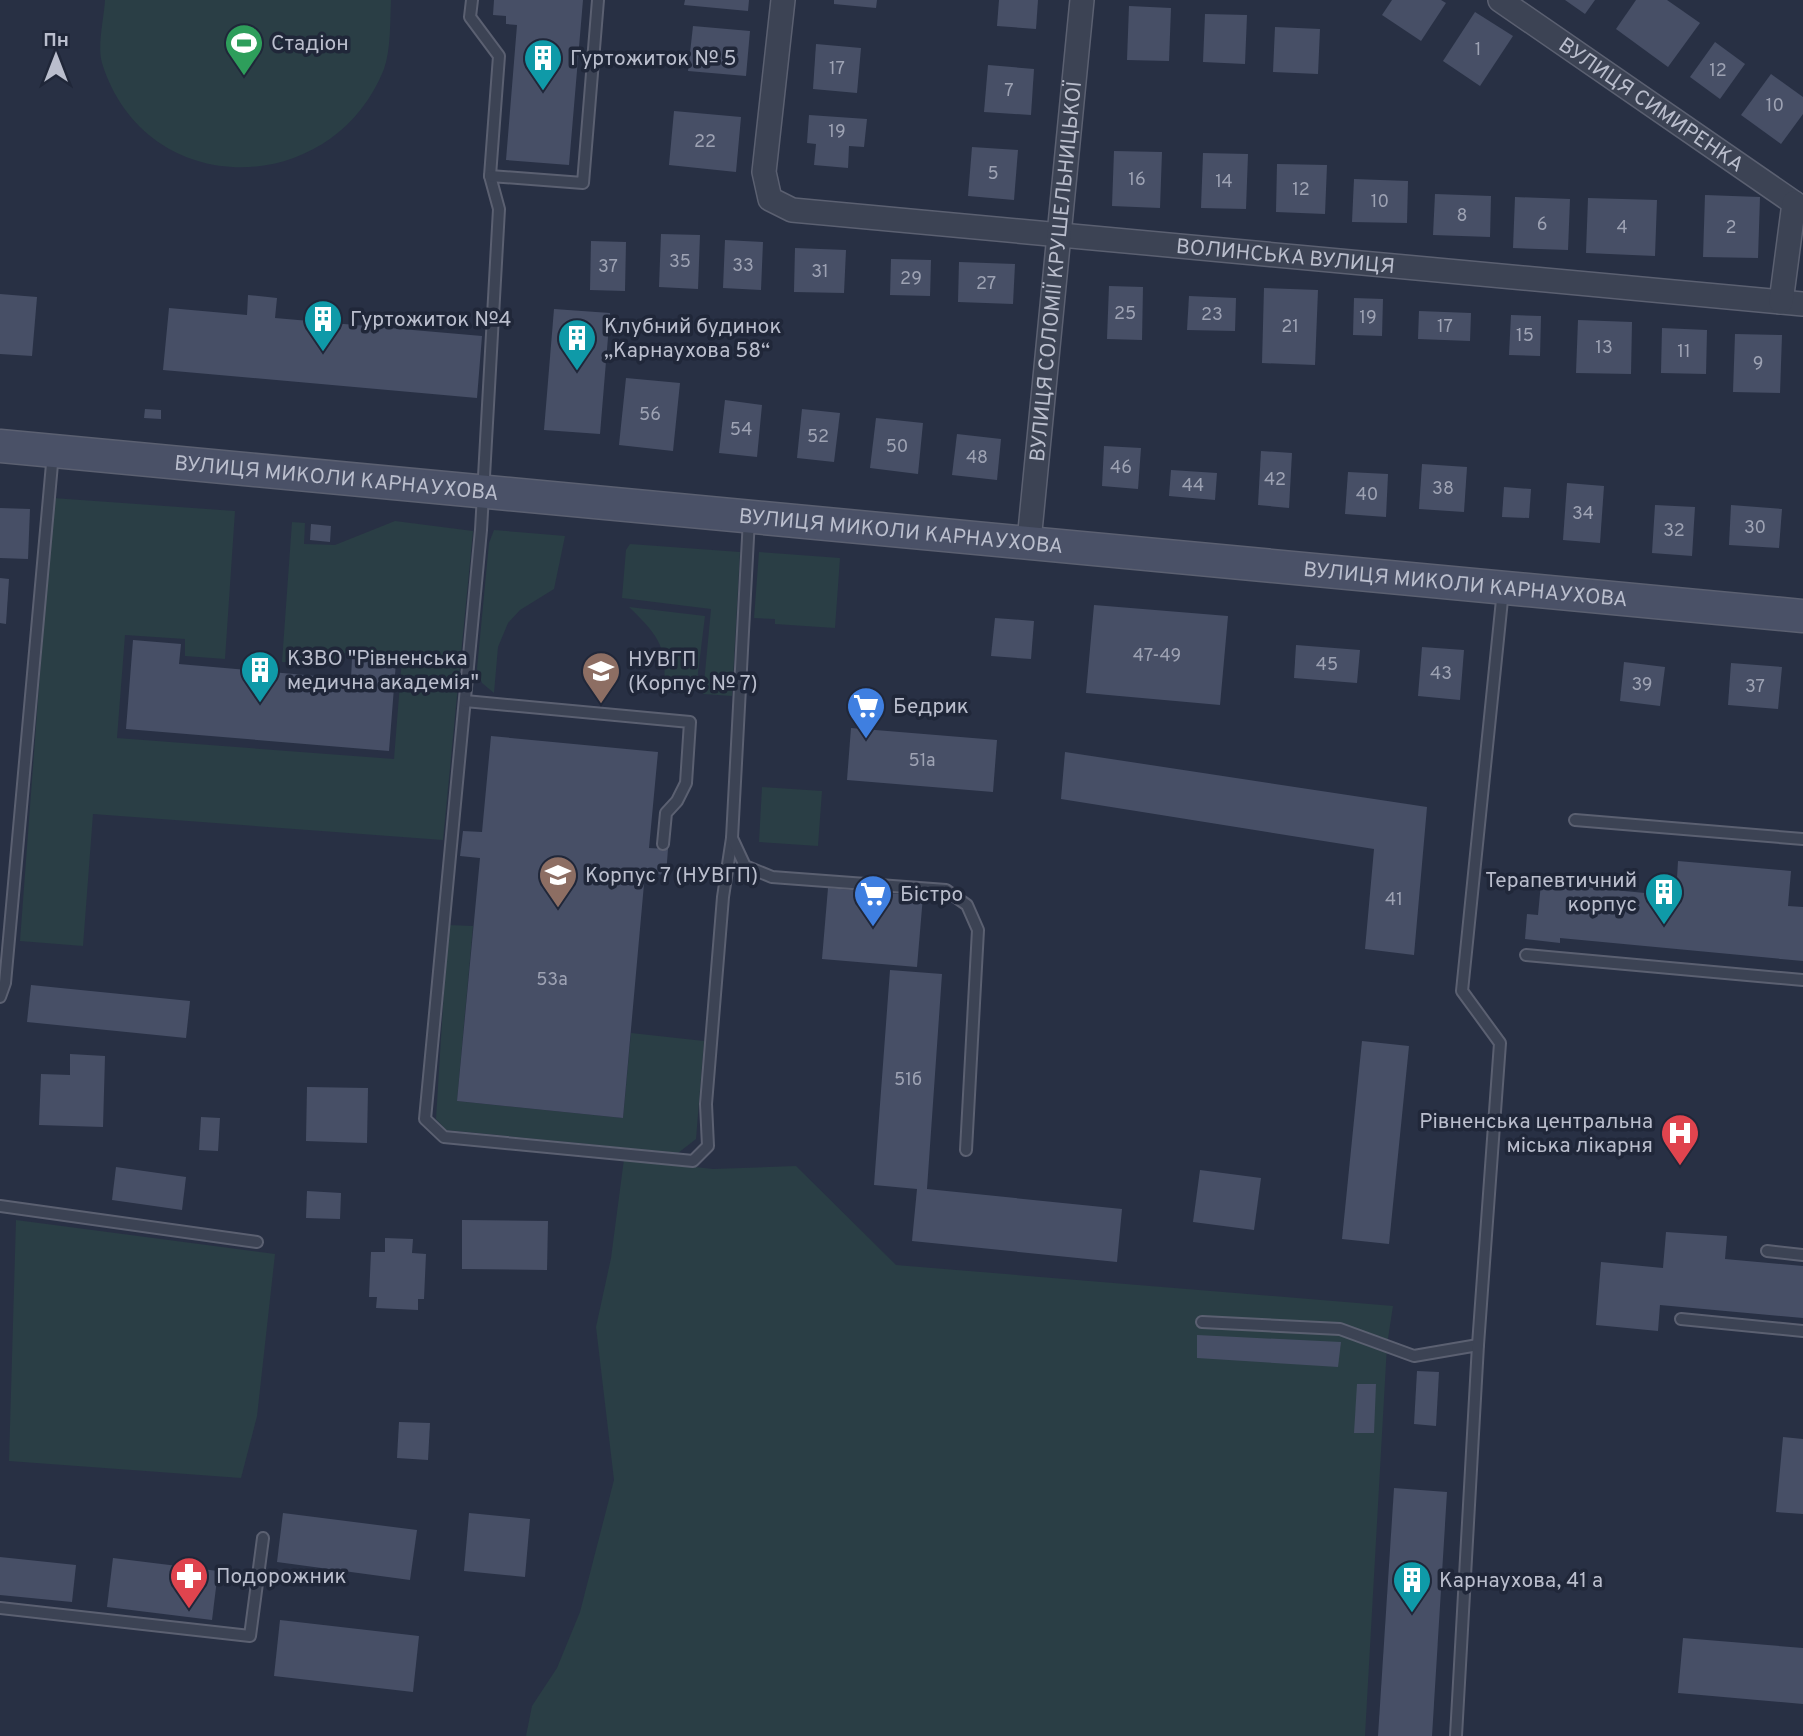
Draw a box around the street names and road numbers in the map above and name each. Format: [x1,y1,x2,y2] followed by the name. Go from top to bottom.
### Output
[1553,32,1749,179] street label: ВУЛИЦЯ СИМИРЕНКА
[1025,79,1089,463] street label: ВУЛИЦЯ СОЛОМІЇ КРУШЕЛЬНИЦЬКОЇ
[1175,234,1396,281] street label: ВОЛИНСЬКА ВУЛИЦЯ
[173,450,500,508] street label: ВУЛИЦЯ МИКОЛИ КАРНАУХОВА
[737,504,1064,561] street label: ВУЛИЦЯ МИКОЛИ КАРНАУХОВА
[1302,557,1629,614] street label: ВУЛИЦЯ МИКОЛИ КАРНАУХОВА

